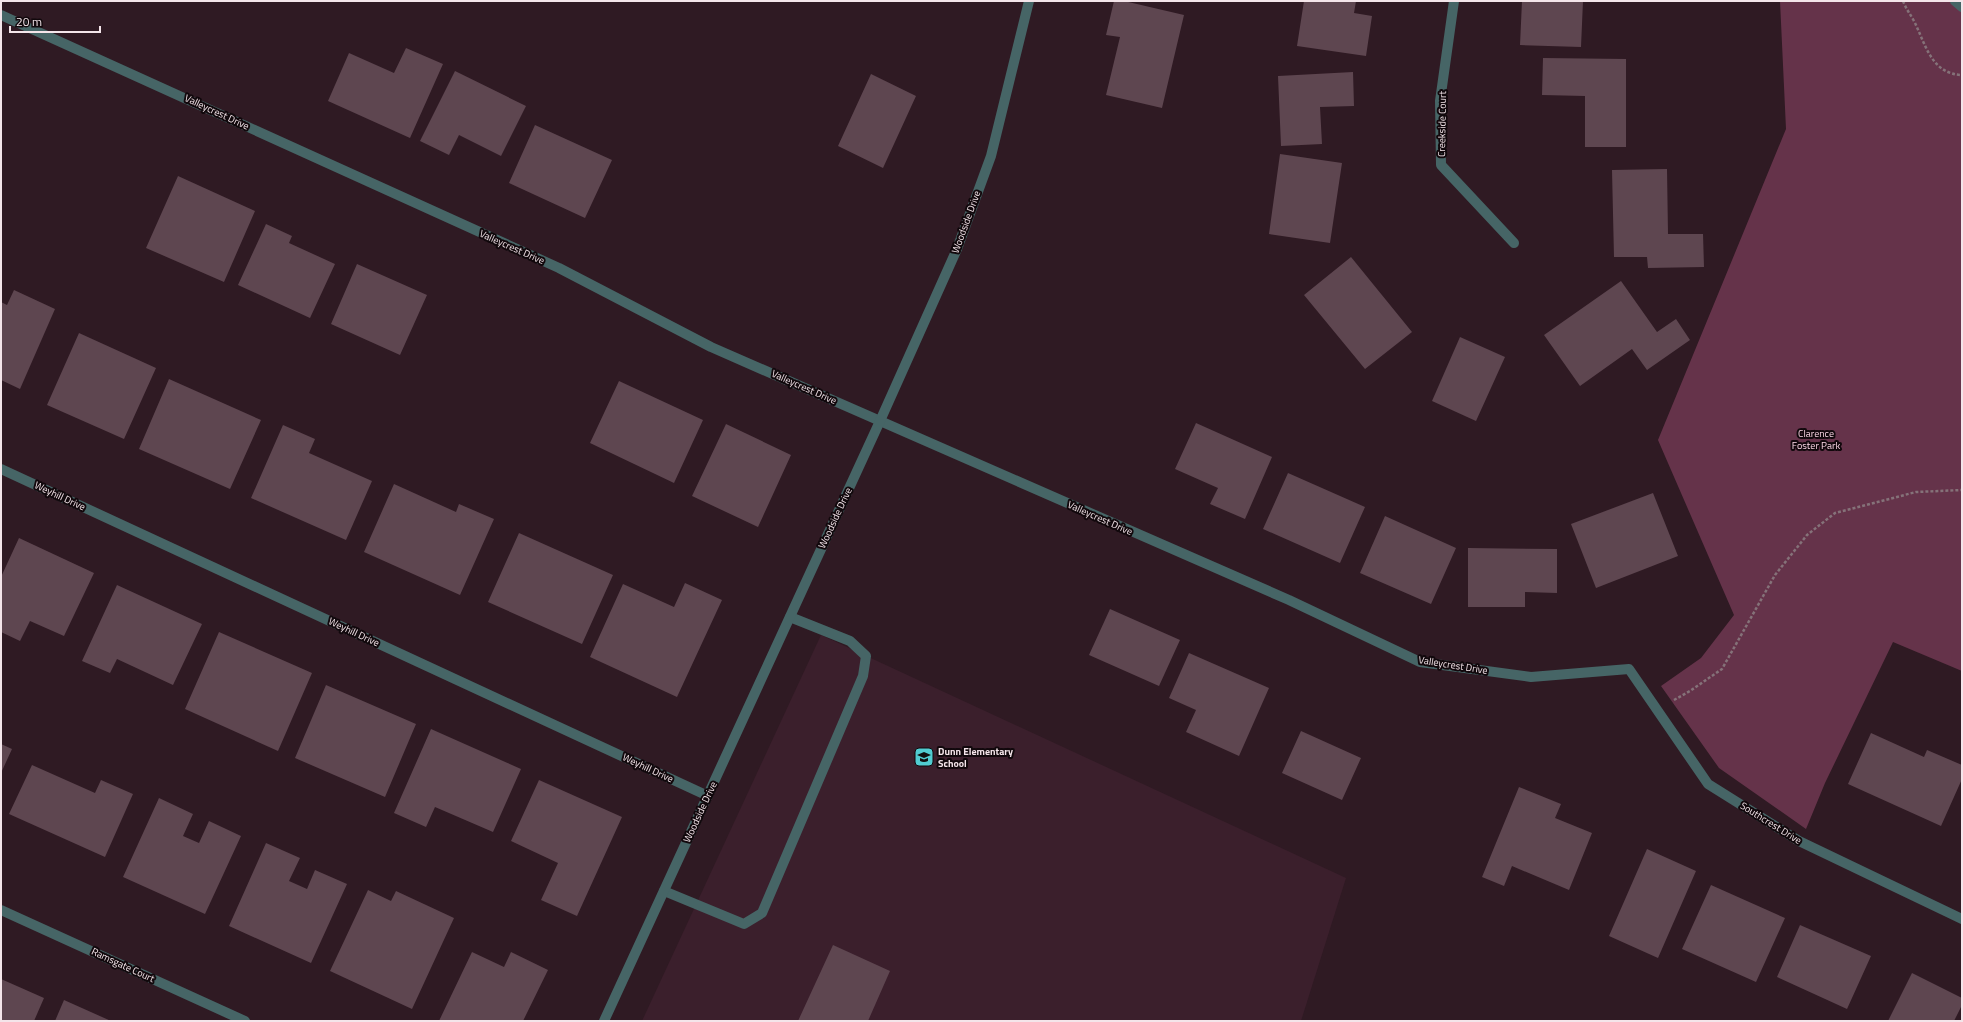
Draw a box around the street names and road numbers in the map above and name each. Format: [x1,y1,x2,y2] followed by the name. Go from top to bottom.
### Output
[182,90,252,134] street label: Valleycrest Drive
[1434,90,1450,157] street label: Creekside Court
[948,189,984,255] street label: Woodside Drive
[477,226,547,268] street label: Valleycrest Drive
[769,366,839,408] street label: Valleycrest Drive
[32,478,88,514] street label: Weyhill Drive
[814,485,856,551] street label: Woodside Drive
[1065,497,1135,539] street label: Valleycrest Drive
[326,614,382,650] street label: Weyhill Drive
[1417,652,1489,678] street label: Valleycrest Drive
[620,750,676,786] street label: Weyhill Drive
[679,779,721,845] street label: Woodside Drive
[1737,798,1805,848] street label: Southcrest Drive
[89,944,157,986] street label: Ramsgate Court

